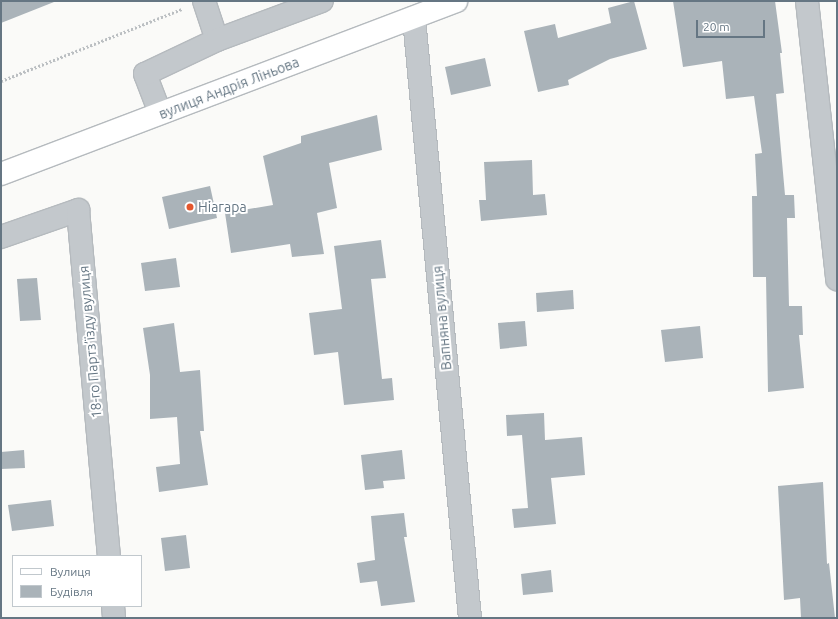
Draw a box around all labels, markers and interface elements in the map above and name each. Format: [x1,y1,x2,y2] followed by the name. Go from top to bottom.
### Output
[698,12,767,38] scale bar
[703,20,730,33] text: 20 m
[156,53,302,123] street label: вулиця Андрія Ліньова
[198,199,247,215] place label: Ніагара
[185,202,195,212] marker: Ніагара
[75,265,105,419] street label: 18-го Партз’їзду вулиця
[429,265,455,371] street label: Вапняна вулиця
[12,555,142,607] legend
[50,565,91,578] text: Вулиця
[50,585,93,598] text: Будівля

